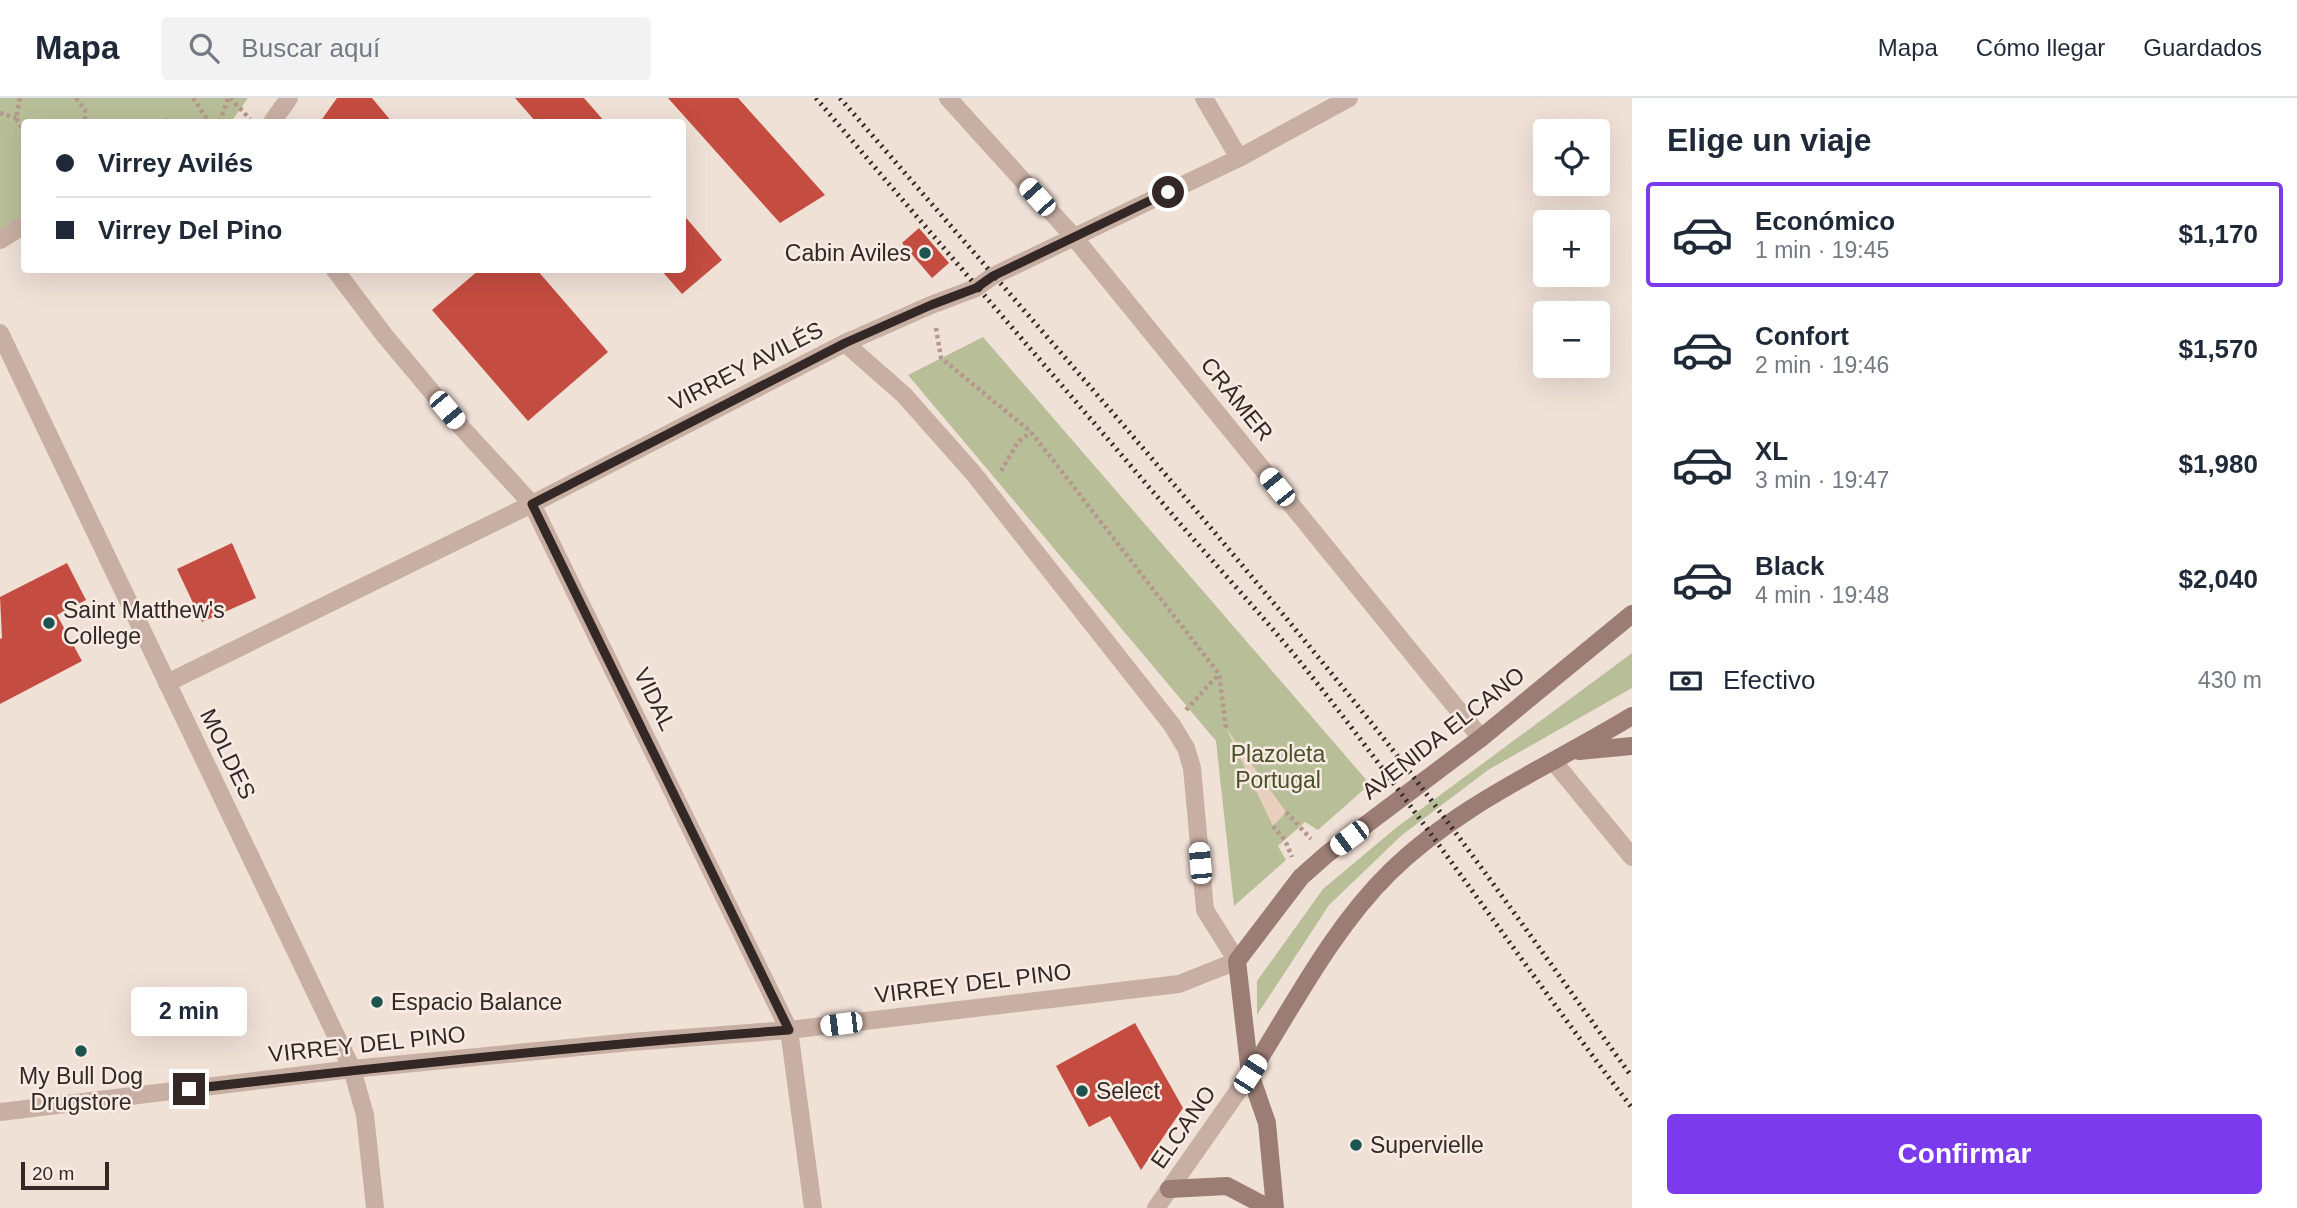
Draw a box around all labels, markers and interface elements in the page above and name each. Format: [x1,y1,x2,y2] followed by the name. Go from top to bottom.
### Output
[161,17,651,80] search box
[35,29,119,66] text: Mapa
[185,29,223,67] icon: search
[241,33,380,63] text: Buscar aquí
[1878,34,1938,61] text: Mapa
[1976,34,2105,61] text: Cómo llegar
[2143,34,2262,61] text: Guardados
[1533,119,1610,378] map controls
[1533,119,1610,196] button: locate
[1667,122,1872,158] text: Elige un viaje
[98,148,253,178] text: Virrey Avilés
[1016,174,1059,220] car
[1152,176,1184,208] route start
[1671,203,1734,266] icon: car
[1755,206,1895,236] text: Económico
[1533,210,1610,287] button: +
[98,215,283,245] text: Virrey Del Pino
[2178,219,2258,249] text: $1,170
[1755,237,1889,263] text: 1 min · 19:45
[785,240,911,266] place label: Cabin Aviles
[917,245,933,261] marker: Cabin Aviles
[1533,301,1610,378] button: −
[665,316,827,416] street label: VIRREY AVILÉS
[1671,318,1734,381] icon: car
[1755,321,1849,351] text: Confort
[2178,334,2258,364] text: $1,570
[1196,352,1278,446] street label: CRÁMER
[1755,352,1889,378] text: 2 min · 19:46
[426,387,469,433] car
[1671,433,1734,496] icon: car
[1755,436,1788,466] text: XL
[2178,449,2258,479] text: $1,980
[1256,464,1299,510] car
[1755,467,1889,493] text: 3 min · 19:47
[1671,548,1734,611] icon: car
[1755,551,1824,581] text: Black
[2178,564,2258,594] text: $2,040
[1755,582,1889,608] text: 4 min · 19:48
[63,597,225,649] place label: Saint Matthew's College
[41,615,57,631] marker: Saint Matthew's College
[1357,662,1529,804] street label: AVENIDA ELCANO
[1667,662,1705,700] icon: cash
[629,663,681,735] street label: VIDAL
[1723,665,1816,695] text: Efectivo
[2198,667,2262,693] text: 430 m
[195,705,261,803] street label: MOLDES
[1231,741,1326,793] park label: Plazoleta Portugal
[1326,817,1373,859] car
[1188,841,1213,885] car
[873,958,1073,1008] street label: VIRREY DEL PINO
[131,988,247,1037] callout: 2 min
[391,989,562,1015] place label: Espacio Balance
[369,994,385,1010] marker: Espacio Balance
[159,998,219,1024] text: 2 min
[819,1011,864,1037] car
[267,1021,467,1067] street label: VIRREY DEL PINO
[73,1043,89,1059] marker: My Bull Dog Drugstore
[1230,1051,1271,1097] car
[19,1063,143,1115] place label: My Bull Dog Drugstore
[173,1073,205,1105] route end
[1096,1078,1161,1104] place label: Select
[1145,1081,1221,1173] street label: ELCANO
[1074,1083,1090,1099] marker: Select
[1667,1114,2262,1194] button: Confirmar
[1370,1132,1484,1158] place label: Supervielle
[1348,1137,1364,1153] marker: Supervielle
[21,1159,108,1191] scale bar
[32,1163,74,1184] text: 20 m

